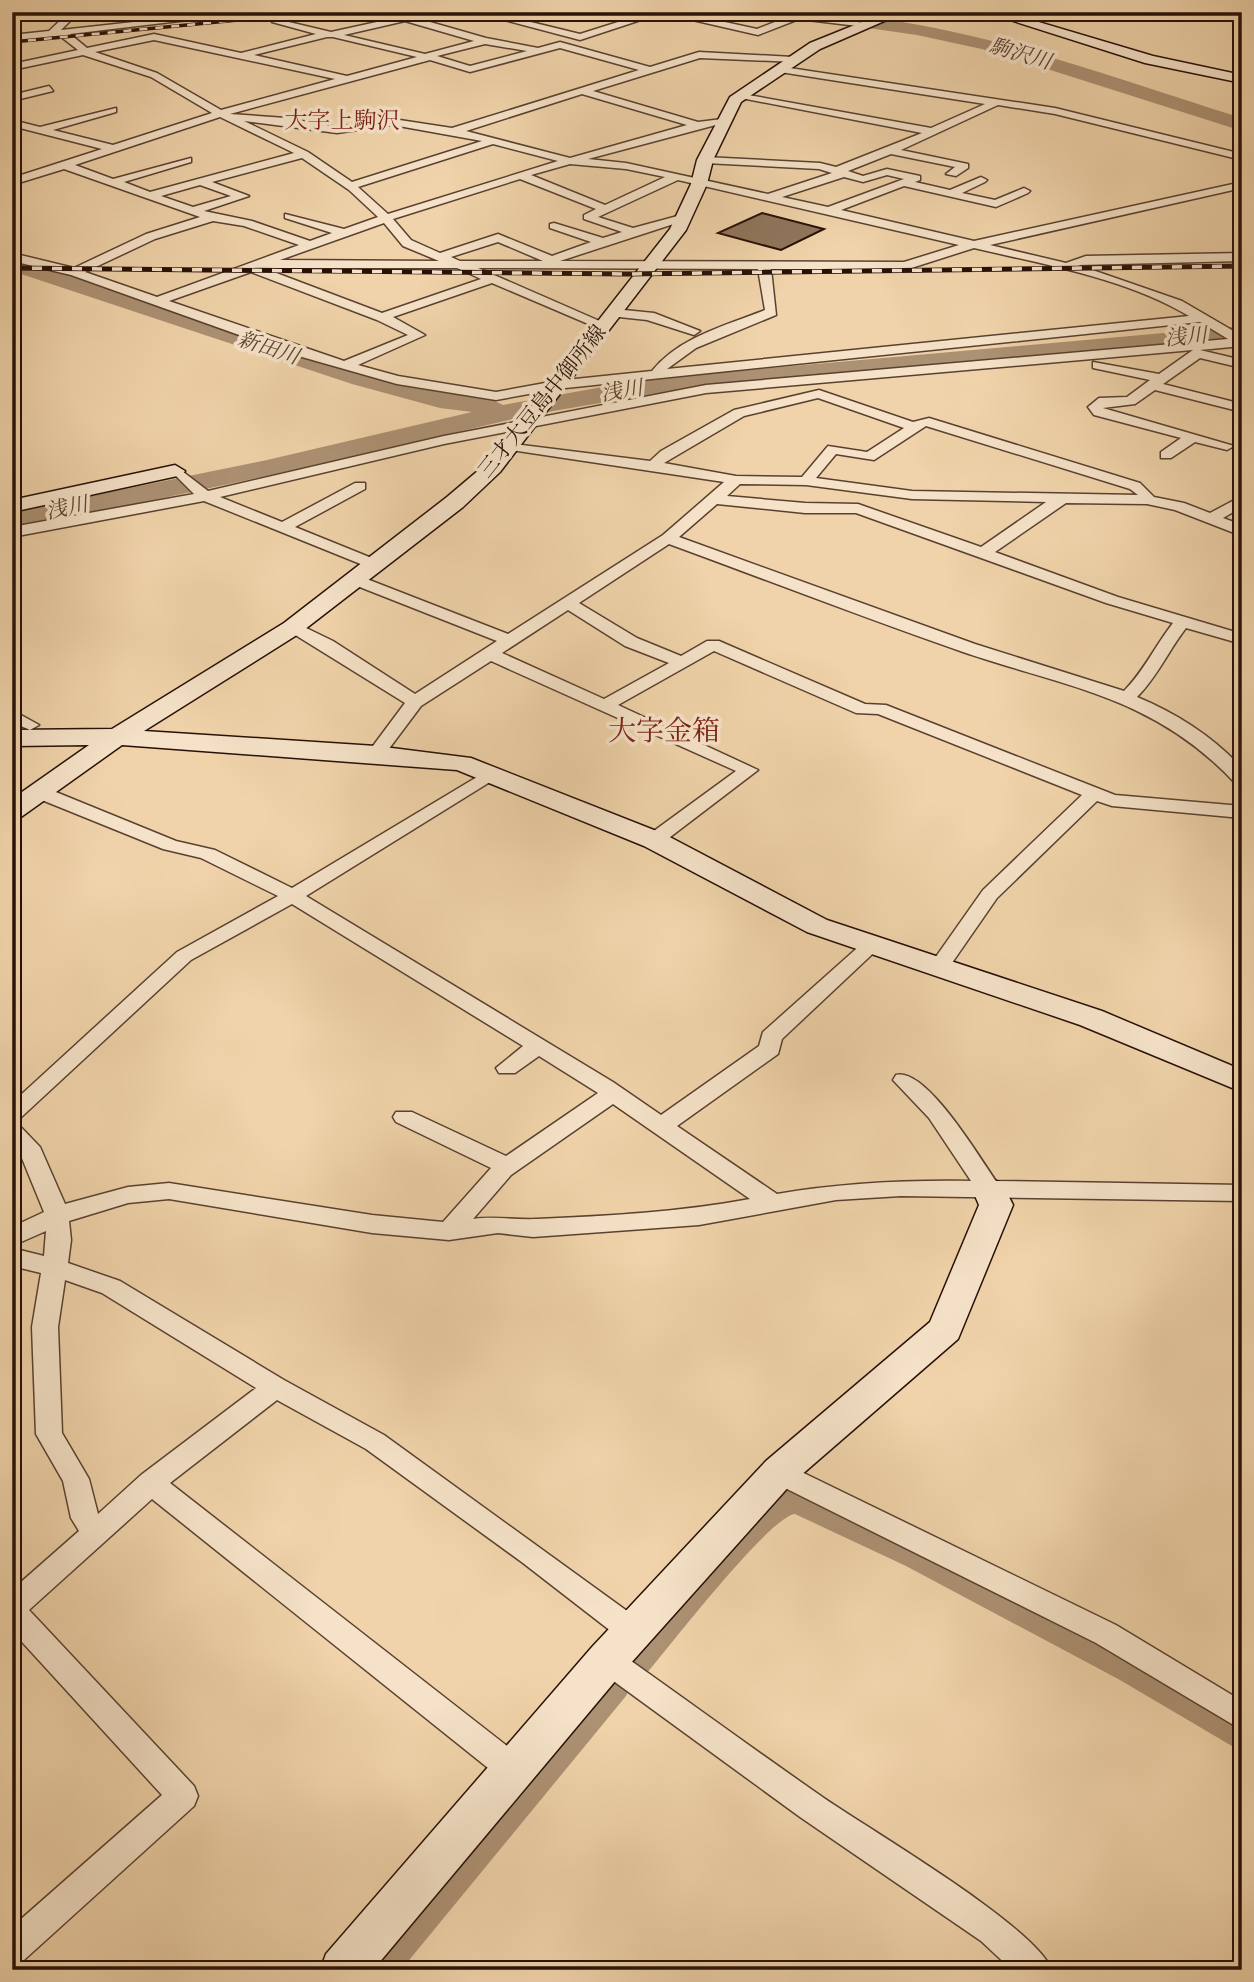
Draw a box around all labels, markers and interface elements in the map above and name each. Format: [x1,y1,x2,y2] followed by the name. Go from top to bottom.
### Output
[986,33,1056,77] water label: 駒沢川
[285,107,400,136] district label: 大字上駒沢
[473,320,613,484] street label: 三才大豆島中御所線
[1164,323,1210,353] water label: 浅川
[234,326,304,372] water label: 新田川
[599,375,647,409] water label: 浅川
[44,491,92,527] water label: 浅川
[608,715,720,750] district label: 大字金箱

